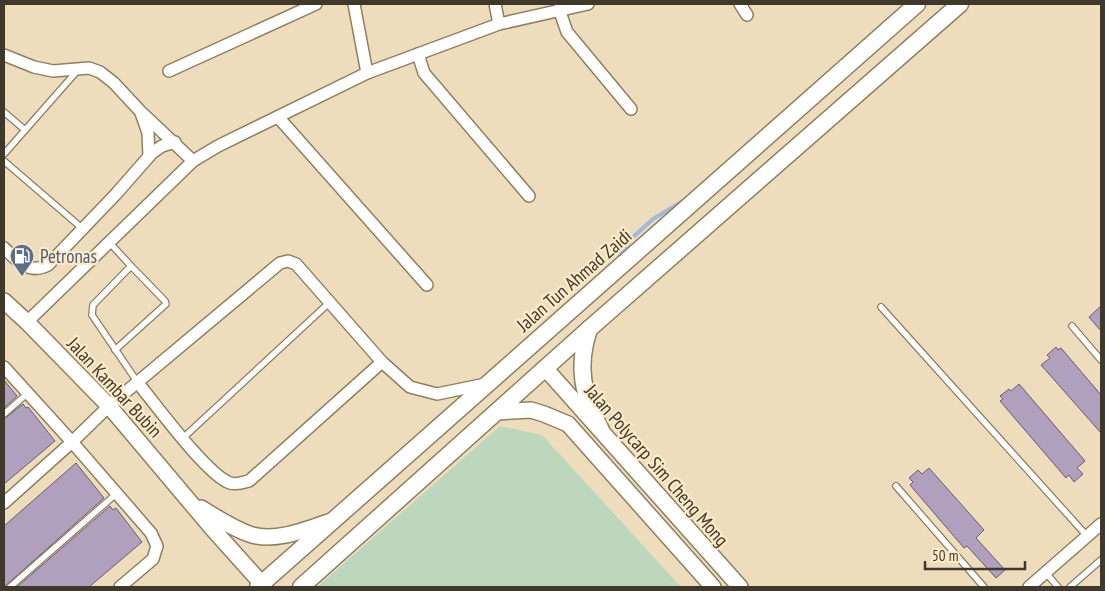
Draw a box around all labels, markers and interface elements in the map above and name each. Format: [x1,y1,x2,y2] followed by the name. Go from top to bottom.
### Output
[511,224,636,337] street label: Jalan Tun Ahmad Zaidi
[9,243,35,277] fuel station icon: Petronas
[40,244,97,268] place label: Petronas
[62,331,168,442] street label: Jalan Kambar Bubin
[579,378,734,551] street label: Jalan Polycarp Sim Cheng Mong
[925,538,1025,570] scale bar
[932,546,958,565] text: 50 m

